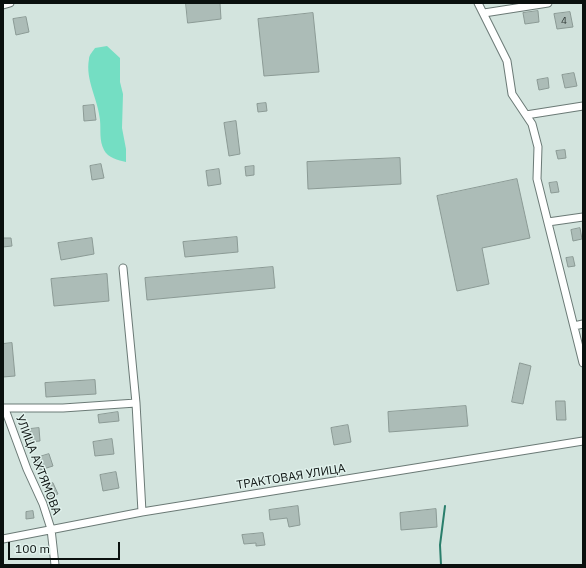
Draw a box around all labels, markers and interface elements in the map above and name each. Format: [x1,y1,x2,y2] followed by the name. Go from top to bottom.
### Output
[561,15,567,27] house number: 4
[12,413,64,517] street label: УЛИЦА АХТЯМОВА
[236,461,346,493] street label: ТРАКТОВАЯ УЛИЦА
[10,534,122,560] scale bar
[15,541,50,556] text: 100 m

